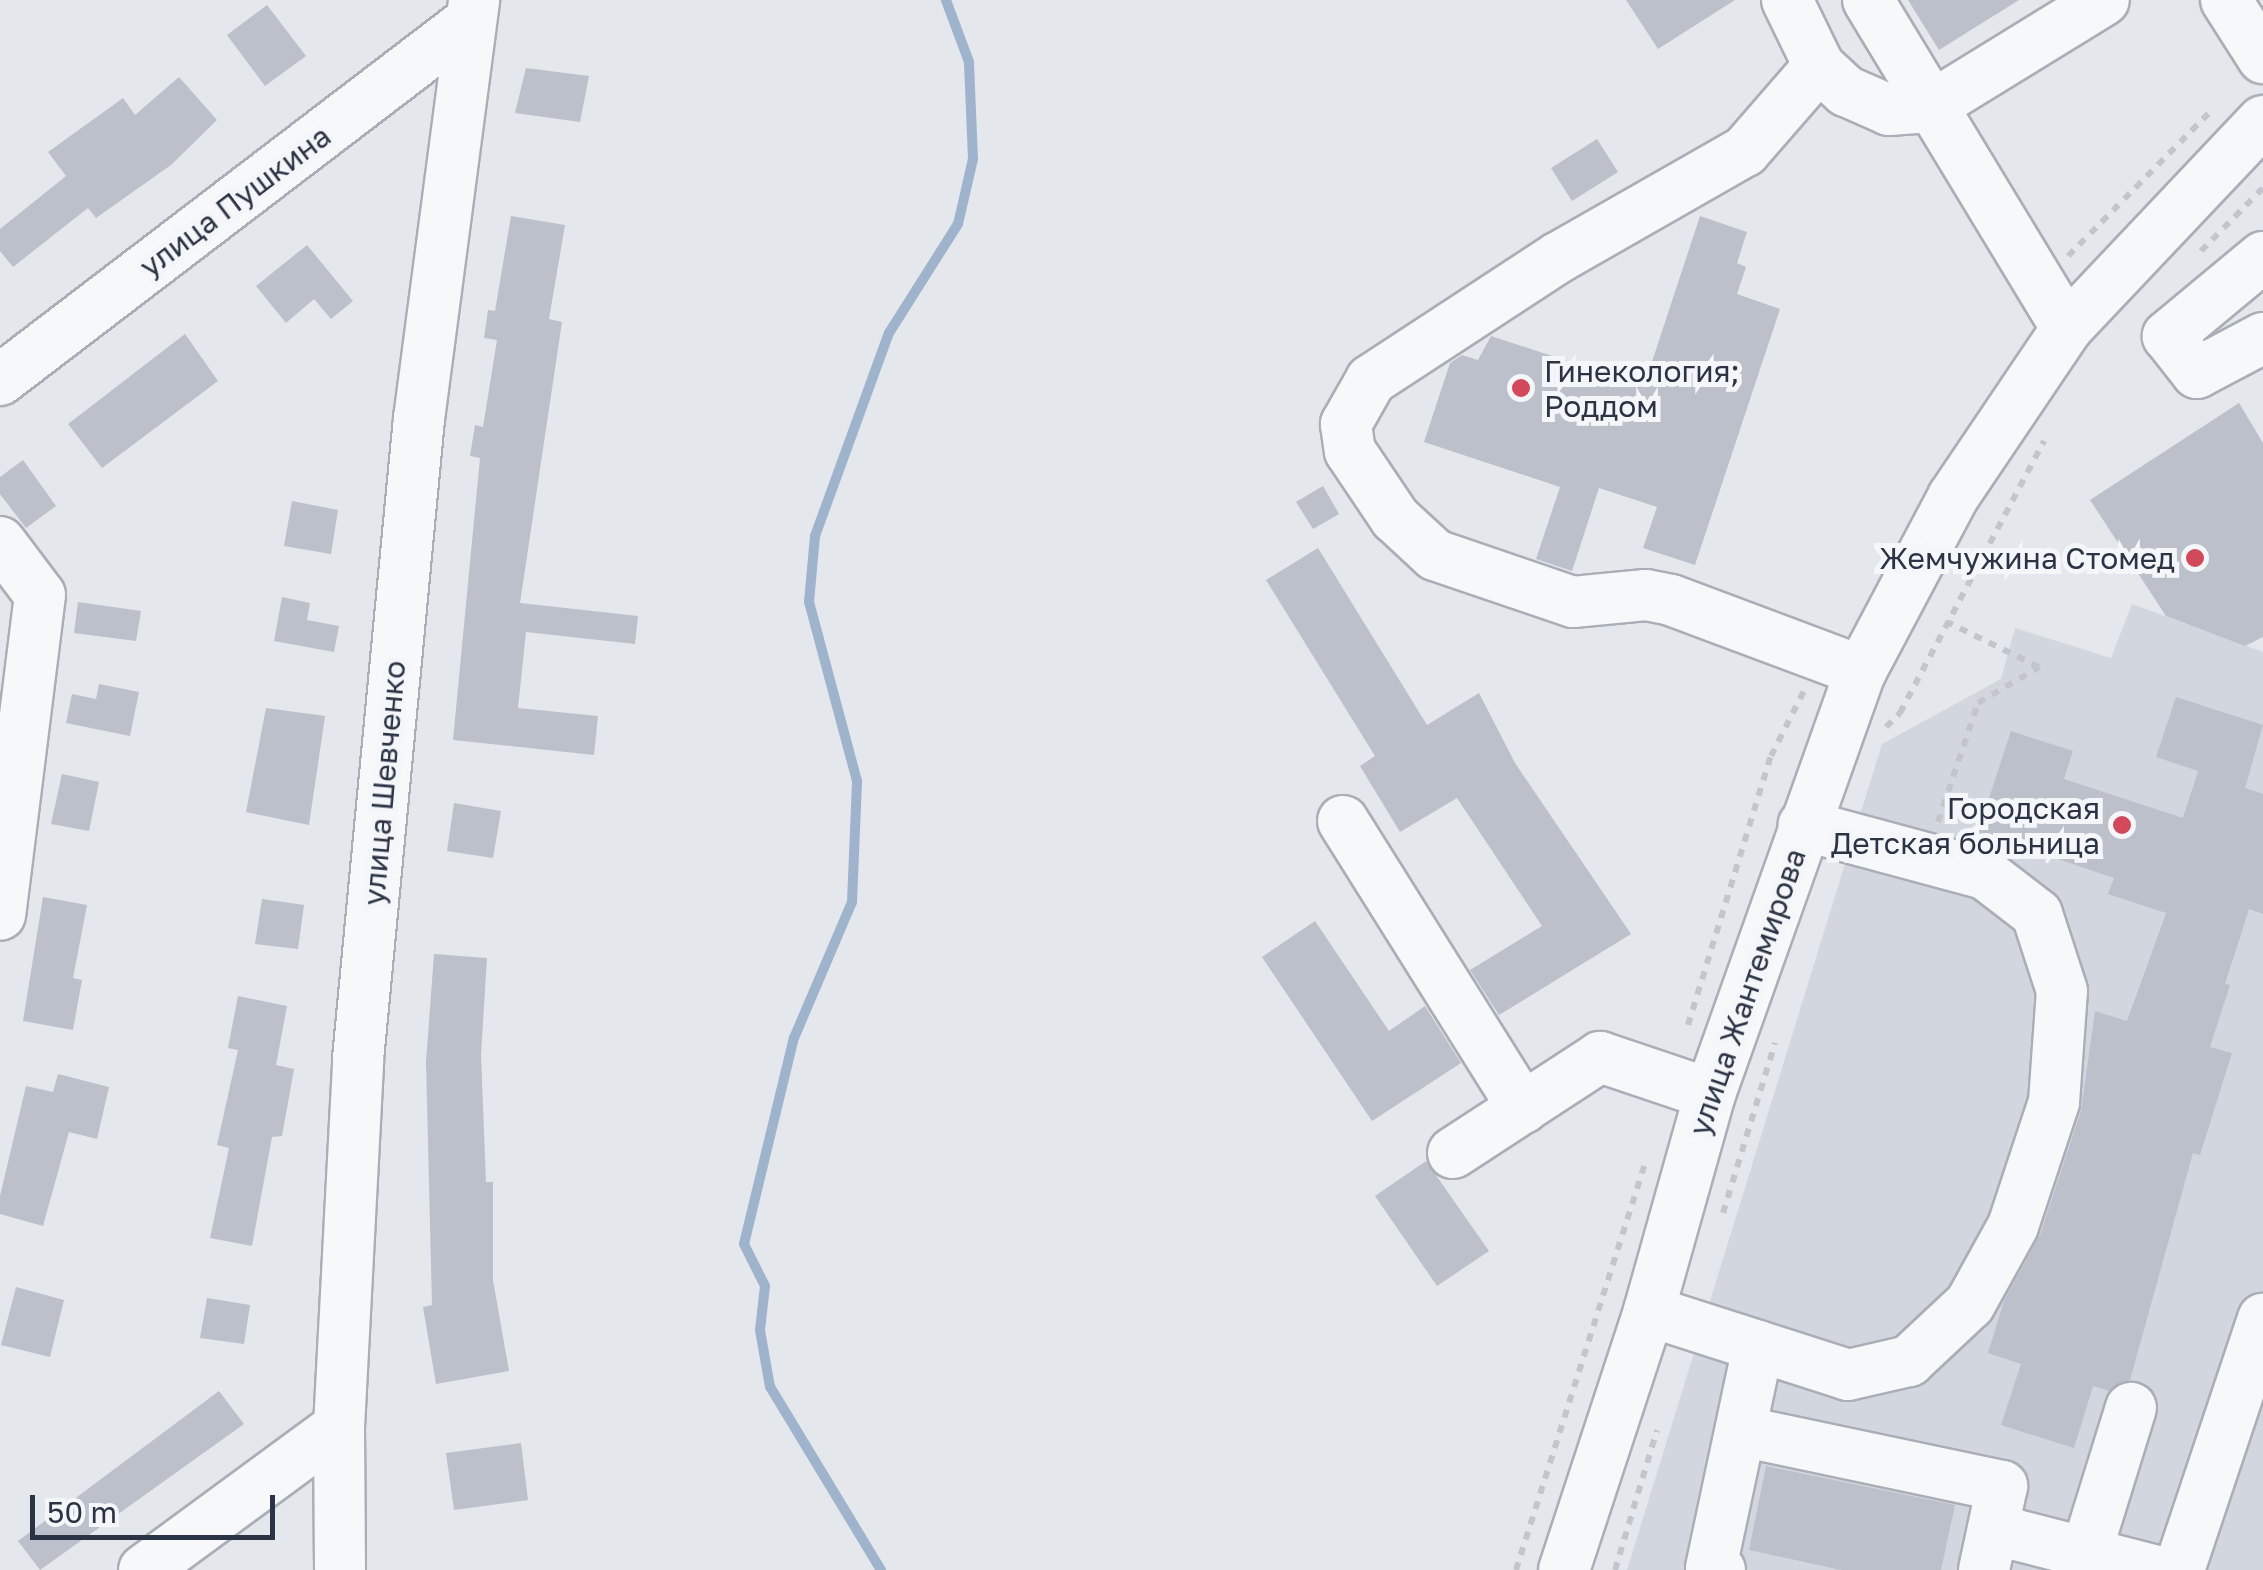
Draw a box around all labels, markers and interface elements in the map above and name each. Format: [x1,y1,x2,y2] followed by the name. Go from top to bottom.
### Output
[132,117,338,285] street label: улица Пушкина
[1544,353,1740,424] place label: Гинекология; Роддом
[1508,375,1534,401] marker: Гинекология; Роддом
[1879,540,2175,576] place label: Жемчужина Стомед
[2184,547,2206,569] marker: Жемчужина Стомед
[355,659,413,907] street label: улица Шевченко
[1831,790,2100,860] place label: Городская Детская больница
[2109,812,2135,838] marker: Городская Детская больница
[1681,844,1813,1140] street label: улица Жантемирова
[35,1475,280,1537] scale bar
[47,1494,117,1530] text: 50 m

